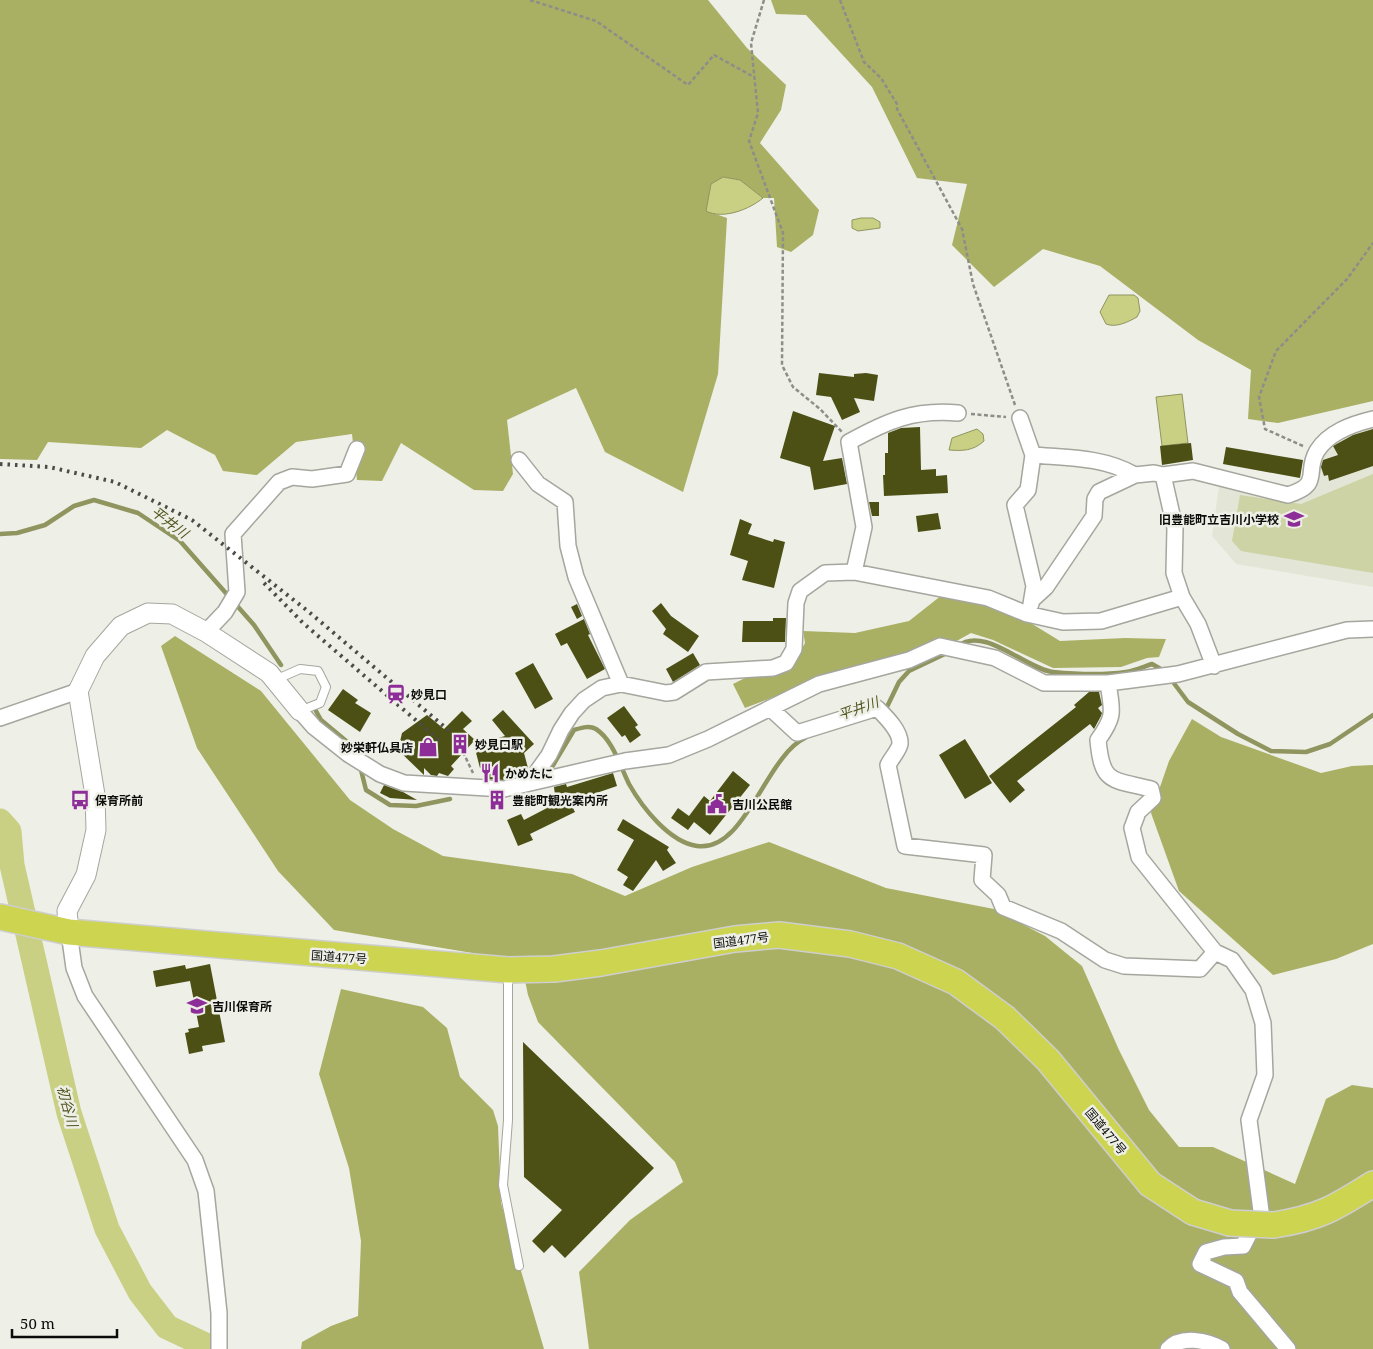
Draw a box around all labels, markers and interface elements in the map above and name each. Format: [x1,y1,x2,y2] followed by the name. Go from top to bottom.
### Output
[148,502,194,543] water label: 平井川
[1283,508,1305,530] school or university icon: 旧豊能町立吉川小学校
[1159,511,1279,528] place label: 旧豊能町立吉川小学校
[385,683,407,705] station icon: 妙見口
[411,686,447,703] place label: 妙見口
[835,691,883,724] water label: 平井川
[449,733,471,755] building icon: 妙見口駅
[417,736,439,758] shop icon: 妙栄軒仏具店
[475,736,523,753] place label: 妙見口駅
[341,739,413,756] place label: 妙栄軒仏具店
[479,762,501,784] restaurant icon: かめたに
[505,765,553,782] place label: かめたに
[69,789,91,811] bus stop icon: 保育所前
[486,789,508,811] building icon: 豊能町観光案内所
[95,792,143,809] place label: 保育所前
[512,792,608,809] place label: 豊能町観光案内所
[706,793,728,815] public building icon: 吉川公民館
[732,796,792,813] place label: 吉川公民館
[712,928,770,952] street label: 国道477号
[310,947,368,967] street label: 国道477号
[186,995,208,1017] school or university icon: 吉川保育所
[212,998,272,1015] place label: 吉川保育所
[53,1083,83,1131] water label: 初谷川
[1081,1104,1131,1158] street label: 国道477号
[12,1306,118,1338] scale bar
[20,1313,55,1333] text: 50 m

